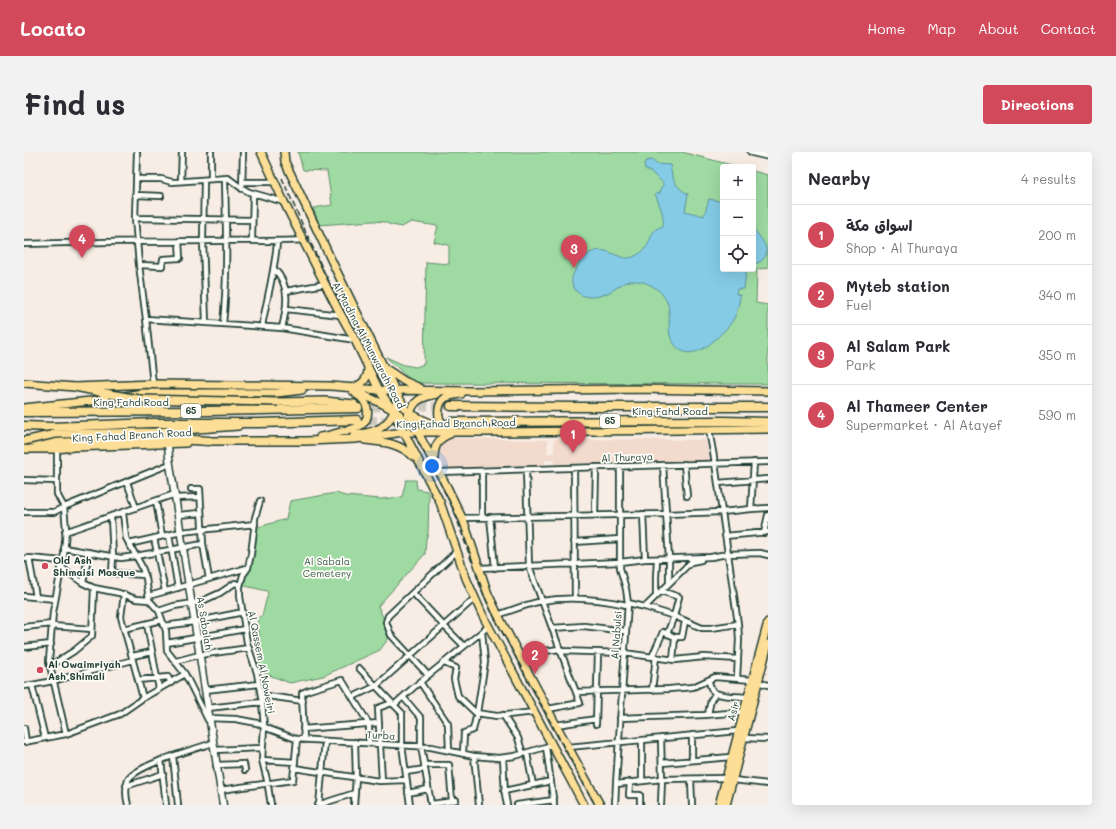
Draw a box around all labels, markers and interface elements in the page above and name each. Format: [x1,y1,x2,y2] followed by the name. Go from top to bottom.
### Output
[20,16,86,41] text: Locato
[867,19,905,38] text: Home
[927,19,956,38] text: Map
[978,19,1019,38] text: About
[1041,19,1096,38] text: Contact
[983,85,1092,124] button: Directions
[24,86,125,122] text: Find us
[720,164,756,272] map controls
[720,164,756,200] button: +
[808,167,870,189] text: Nearby
[1021,170,1076,187] text: 4 results
[720,200,756,236] button: −
[846,215,912,235] text: اسواق مكة
[69,225,95,258] pin: 4
[818,226,824,243] text: 1
[1038,226,1076,243] text: 200 m
[561,235,587,268] pin: 3
[720,236,756,272] button: locate
[846,239,958,256] text: Shop · Al Thuraya
[846,276,950,296] text: Myteb station
[330,279,408,411] street label: Al Madina Al Munwarah Road
[817,286,825,303] text: 2
[1038,286,1076,303] text: 340 m
[846,296,872,313] text: Fuel
[846,336,950,356] text: Al Salam Park
[817,346,825,363] text: 3
[1038,346,1076,363] text: 350 m
[846,356,875,373] text: Park
[93,395,169,409] street label: King Fahd Road
[846,396,988,416] text: Al Thameer Center
[181,404,201,418] road number: 65
[632,404,708,418] street label: King Fahd Road
[817,406,825,423] text: 4
[1038,406,1076,423] text: 590 m
[600,414,620,428] road number: 65
[396,415,516,431] street label: King Fahad Branch Road
[846,416,1002,433] text: Supermarket · Al Atayef
[560,420,586,453] pin: 1
[72,425,192,445] street label: King Fahad Branch Road
[601,449,653,465] street label: Al Thuraya
[422,456,442,476] your location
[53,553,135,579] place label: Old Ash Shimaisi Mosque
[303,554,351,580] park label: Al Sabala Cemetery
[40,561,50,571] marker: Old Ash Shimaisi Mosque
[194,595,216,651] street label: As Sabalah
[245,609,279,715] street label: Al Qassem Al Noweiri
[607,610,625,660] street label: Al Nabulsi
[522,641,548,674] pin: 2
[48,657,121,683] place label: Al Owaimriyah Ash Shimali
[35,665,45,675] marker: Al Owaimriyah Ash Shimali
[724,700,742,722] street label: Asir
[366,727,396,743] street label: Turba

